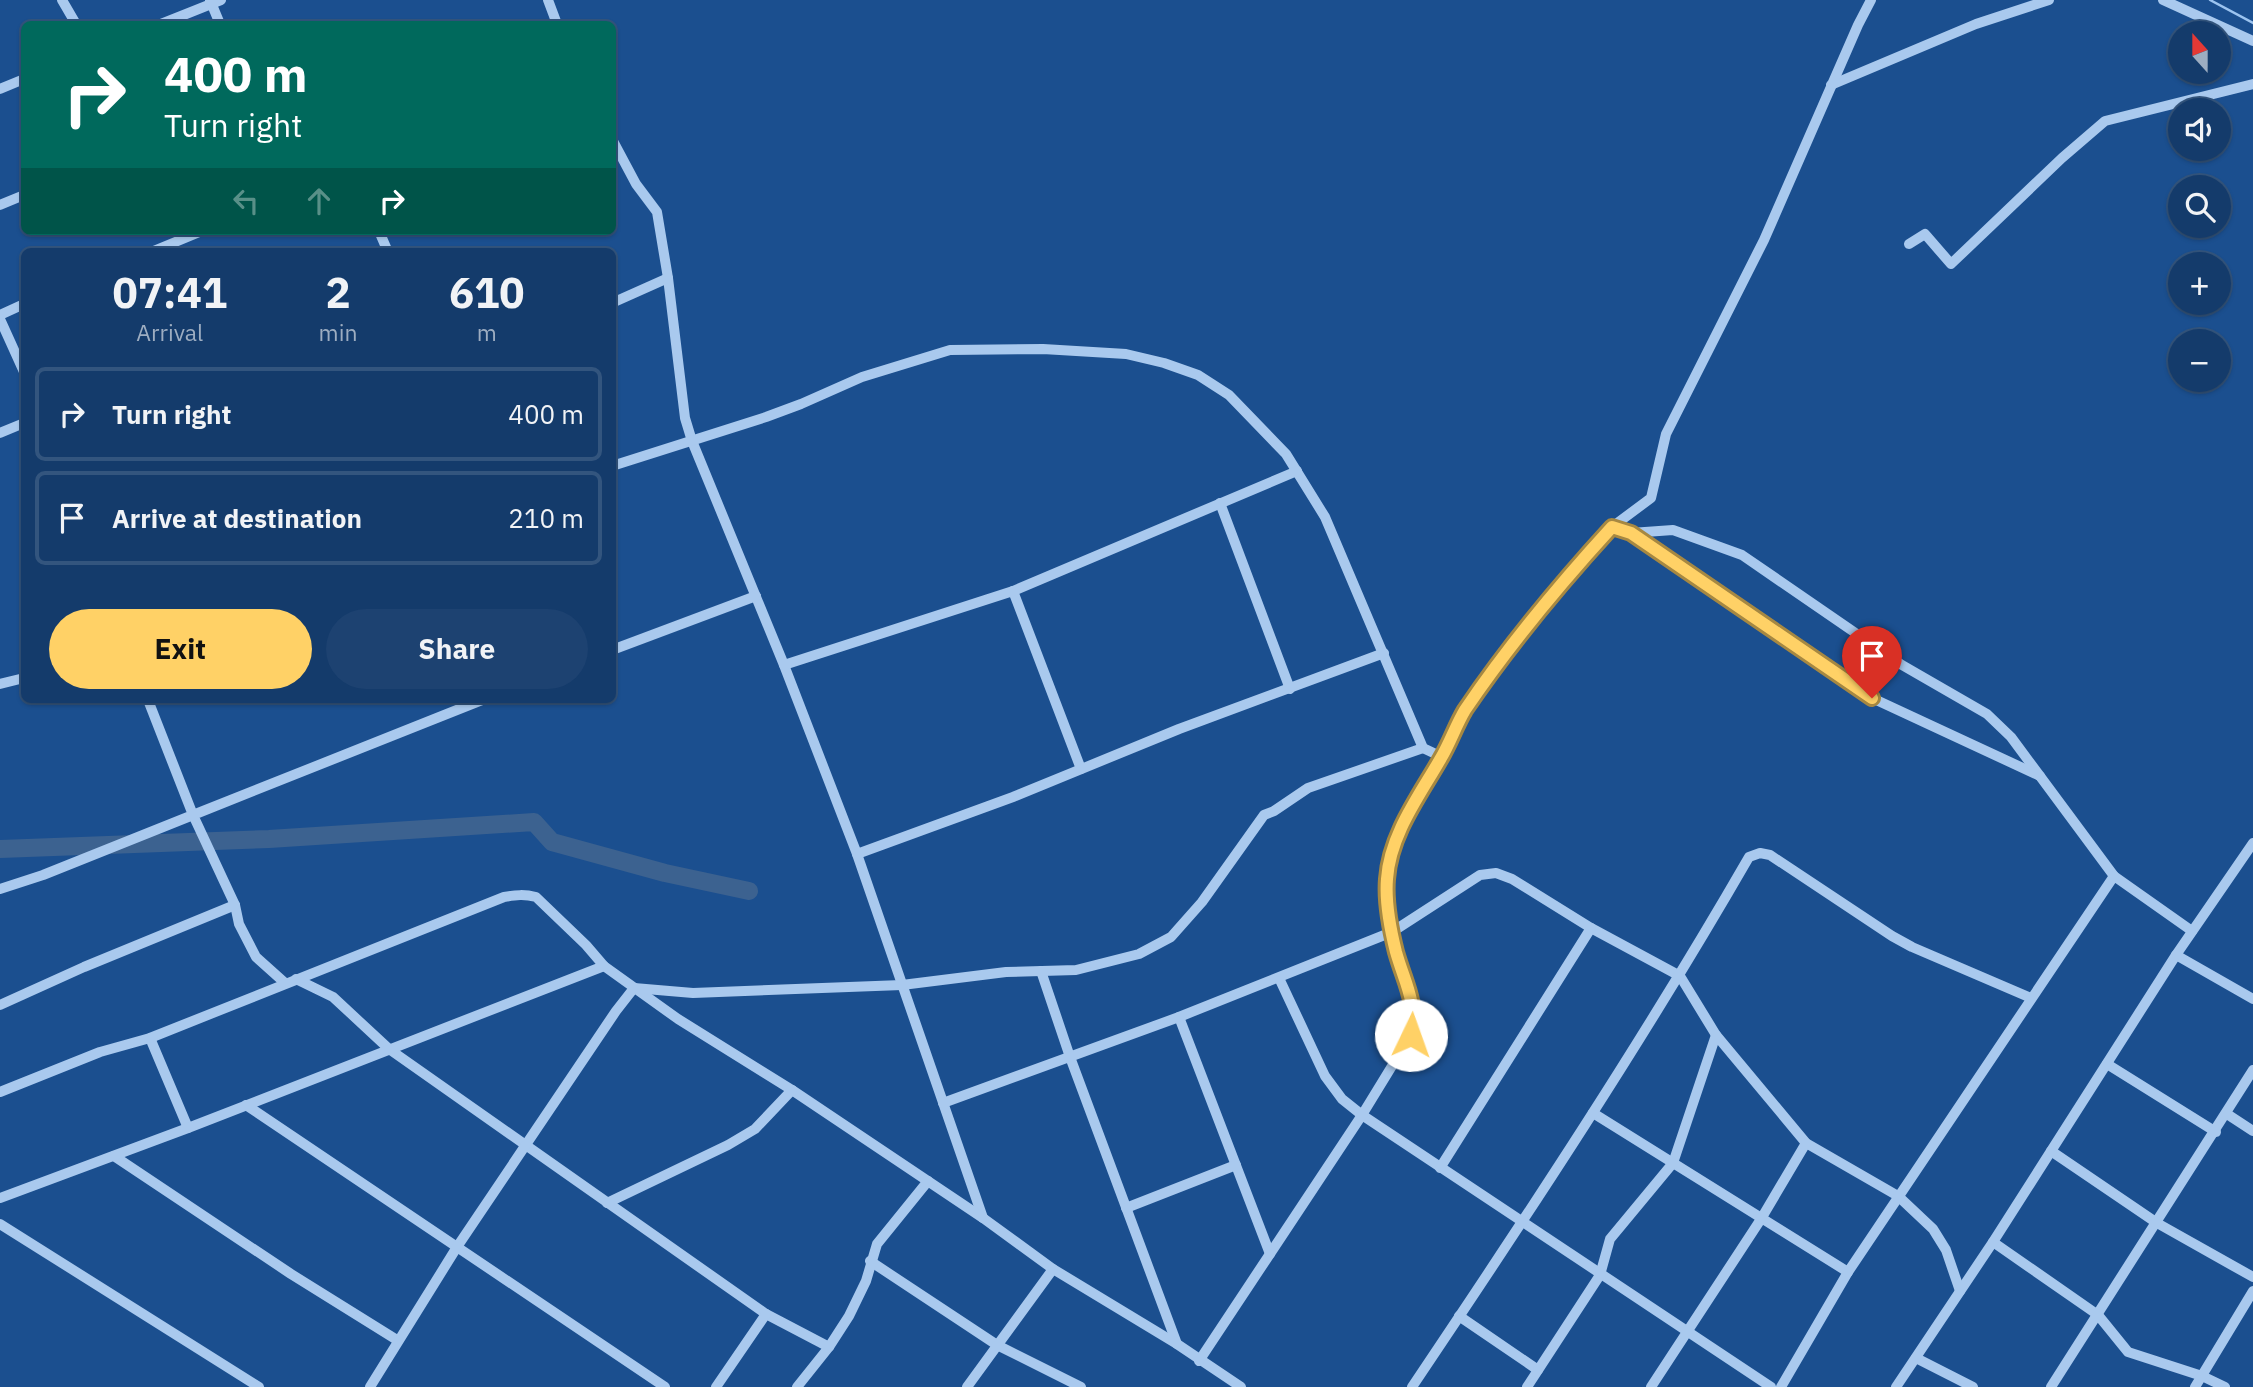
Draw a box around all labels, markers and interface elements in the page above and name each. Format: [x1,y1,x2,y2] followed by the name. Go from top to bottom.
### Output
[2168,21,2231,84] north arrow
[2168,21,2231,392] map controls
[164,42,308,105] text: 400 m
[49,49,140,140] icon: right
[2168,98,2231,161] button: sound
[164,104,302,146] text: Turn right
[2168,175,2231,238] button: search
[227,182,265,220] icon: left
[300,182,338,220] icon: ahead
[373,182,411,220] icon: right
[2168,252,2231,315] button: +
[112,265,227,320] text: 07:41
[325,265,351,320] text: 2
[449,265,525,320] text: 610
[136,317,203,347] text: Arrival
[319,317,357,347] text: min
[477,317,497,347] text: m
[2168,329,2231,392] button: −
[53,395,91,433] icon: right
[112,397,231,431] text: Turn right
[508,397,584,431] text: 400 m
[53,499,91,537] icon: arrive
[112,501,362,535] text: Arrive at destination
[508,501,584,535] text: 210 m
[49,609,312,689] button: Exit
[326,609,588,689] button: Share
[1842,626,1902,698] pin
[1853,637,1891,675] icon: arrive
[1374,998,1448,1072] position arrow

